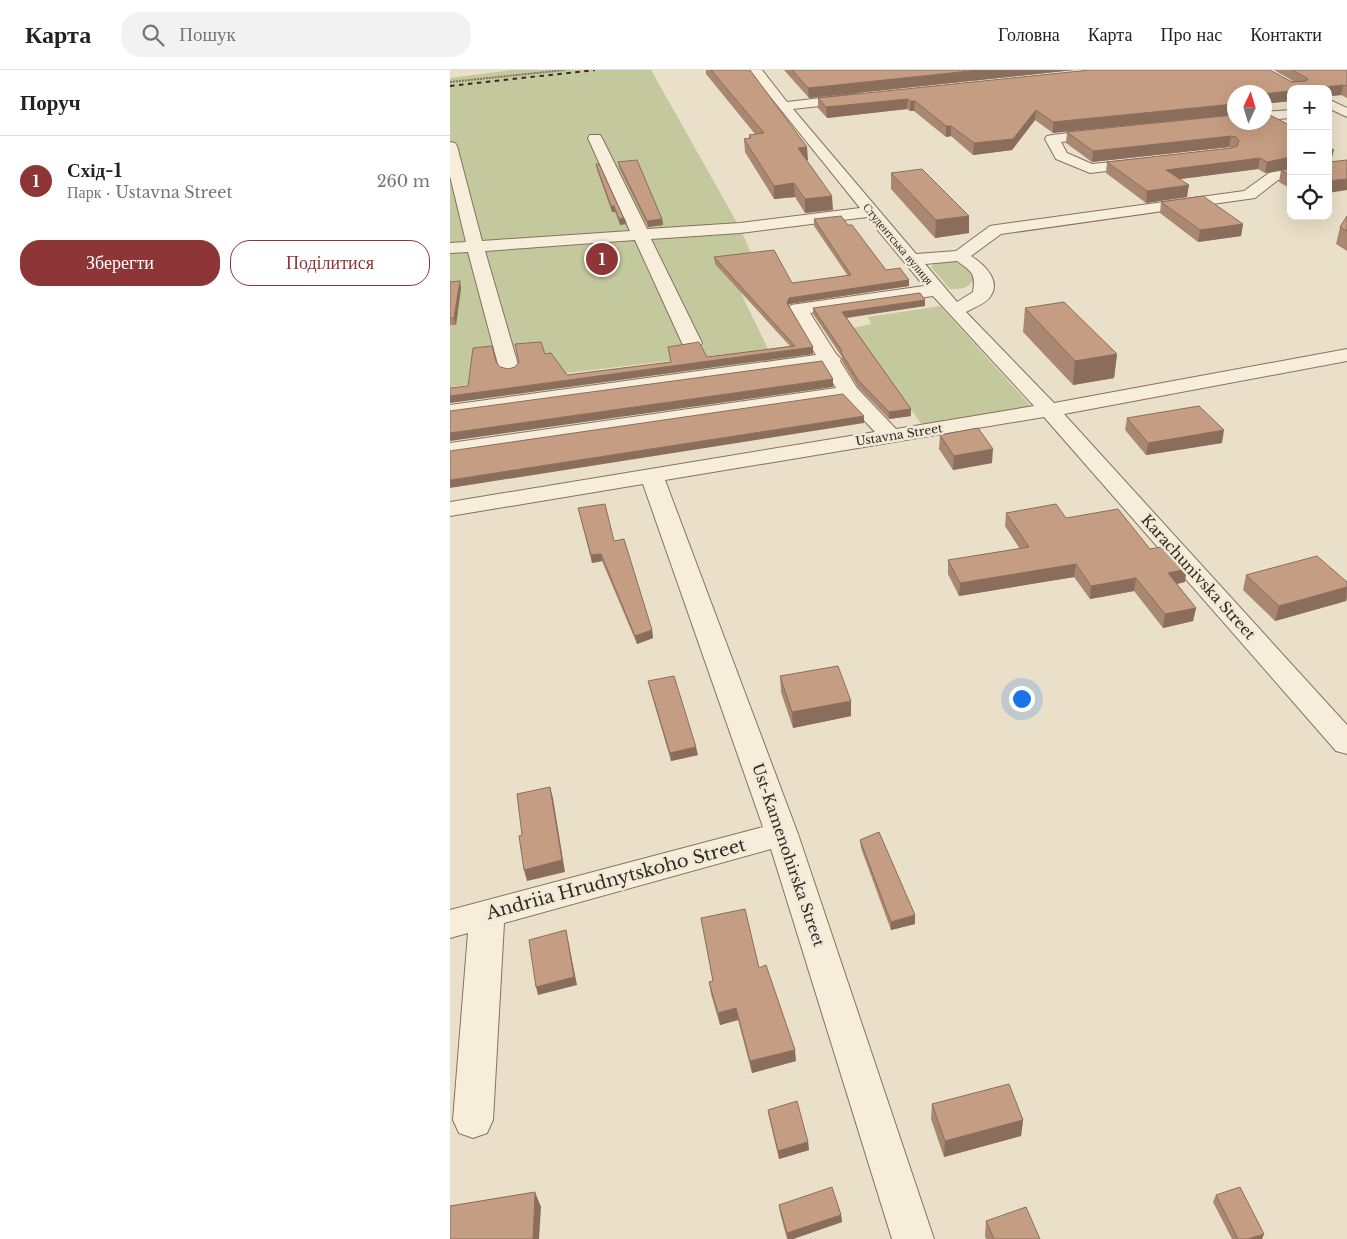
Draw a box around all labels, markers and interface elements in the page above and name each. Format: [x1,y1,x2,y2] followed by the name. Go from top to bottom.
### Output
[121,12,471,57] search box
[25,20,91,49] text: Карта
[139,21,167,49] icon: search
[179,23,236,46] text: Пошук
[998,24,1060,46] text: Головна
[1088,24,1132,46] text: Карта
[1160,24,1222,46] text: Про нас
[1250,24,1322,46] text: Контакти
[1227,85,1272,130] north arrow
[1287,85,1332,220] map controls
[1287,85,1332,130] button: +
[20,90,81,116] text: Поруч
[1287,130,1332,175] button: −
[67,159,122,182] text: Схід-1
[33,171,39,191] text: 1
[377,171,430,191] text: 260 m
[1287,175,1332,220] button: locate
[67,182,232,202] text: Парк · Ustavna Street
[860,200,937,288] street label: Студентська вулиця
[20,240,220,286] button: Зберегти
[230,240,430,286] button: Поділитися
[586,240,618,278] pin: 1
[854,420,944,449] street label: Ustavna Street
[1137,510,1260,643] street label: Karachunivska Street
[1009,686,1035,712] your location
[748,761,829,949] street label: Ust-Kamenohirska Street
[483,834,748,925] street label: Andriia Hrudnytskoho Street

